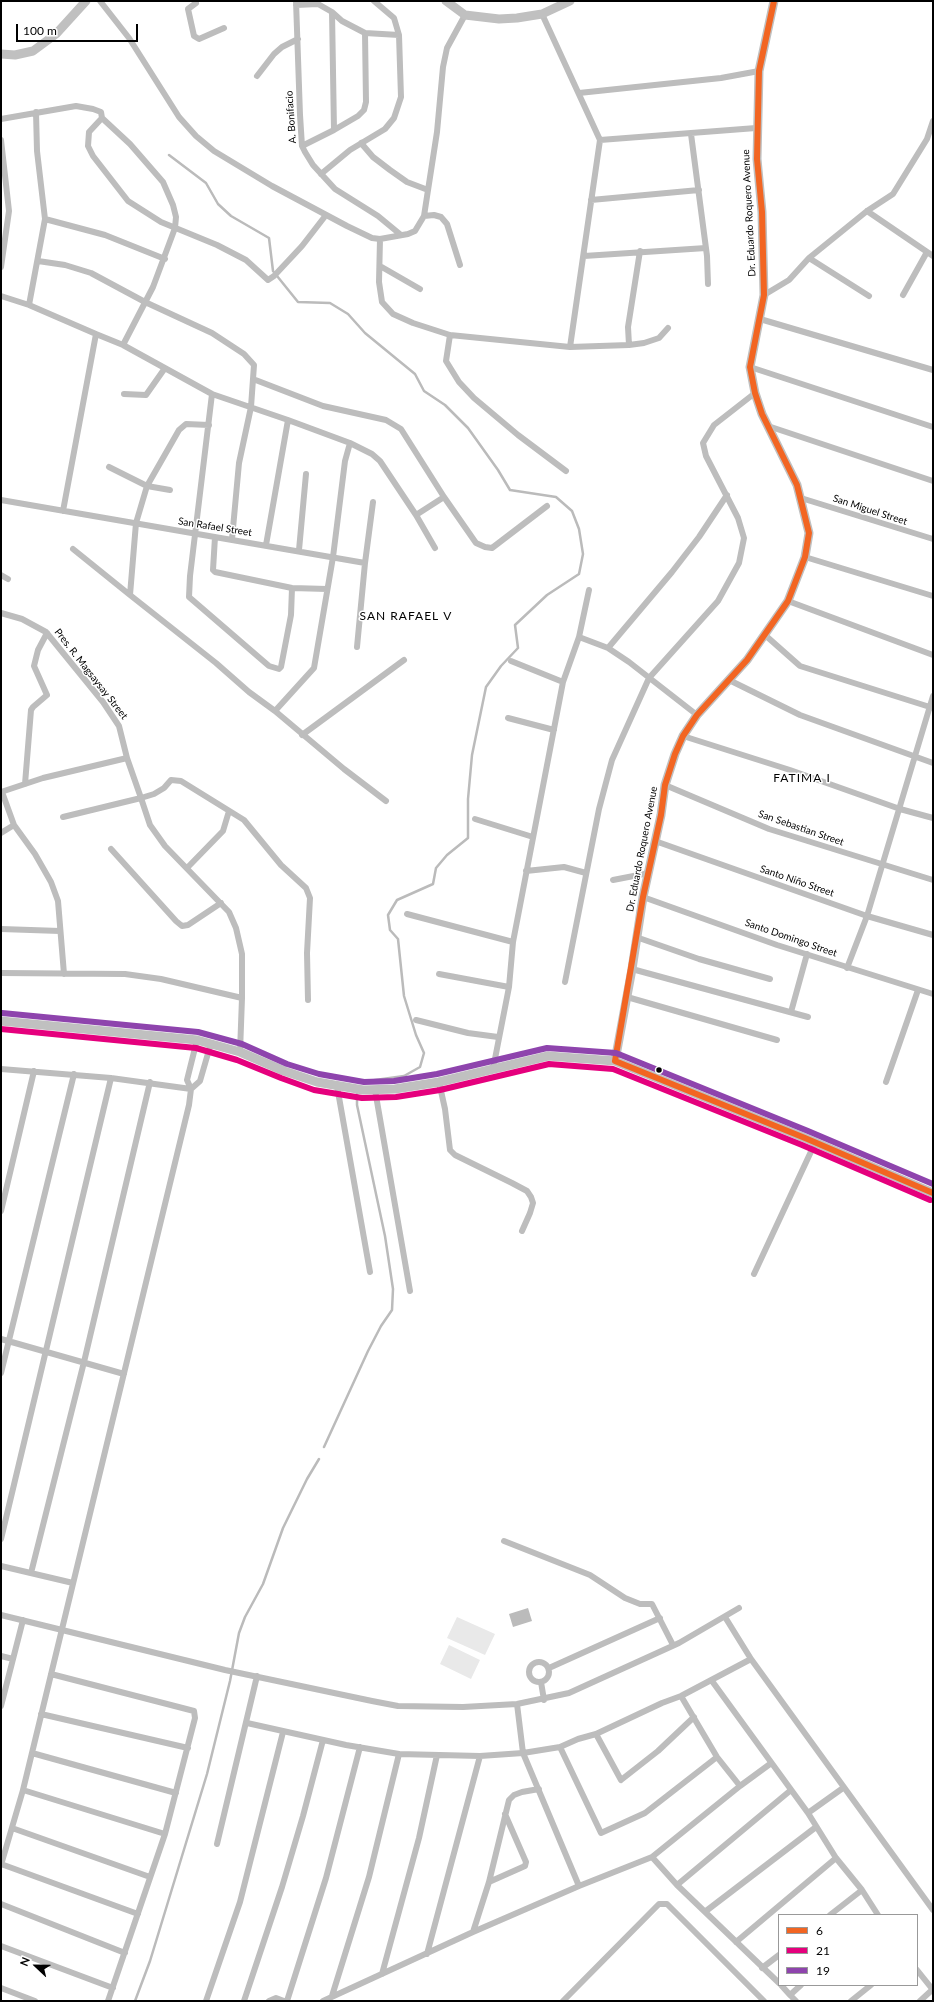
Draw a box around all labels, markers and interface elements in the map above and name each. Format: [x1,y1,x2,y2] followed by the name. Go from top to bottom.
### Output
[18,16,140,42] scale bar
[23,23,57,38] text: 100 m
[283,90,299,144] street label: A. Bonifacio
[740,149,758,277] street label: Dr. Eduardo Roquero Avenue
[831,492,909,528] street label: San Miguel Street
[177,515,253,539] street label: San Rafael Street
[360,609,452,623] district label: SAN RAFAEL V
[52,626,130,722] street label: Pres. R. Magsaysay Street
[773,771,831,785] district label: FATIMA I
[624,785,660,913] street label: Dr. Eduardo Roquero Avenue
[757,808,845,848] street label: San Sebastian Street
[758,863,836,899] street label: Santo Niño Street
[743,917,839,959] street label: Santo Domingo Street
[654,1065,664,1075] unlabelled marker
[778,1914,918,1986] legend
[816,1923,823,1938] text: 6
[816,1943,830,1958] text: 21
[16,1946,56,1986] north arrow
[17,1955,32,1968] text: N
[816,1963,830,1978] text: 19

